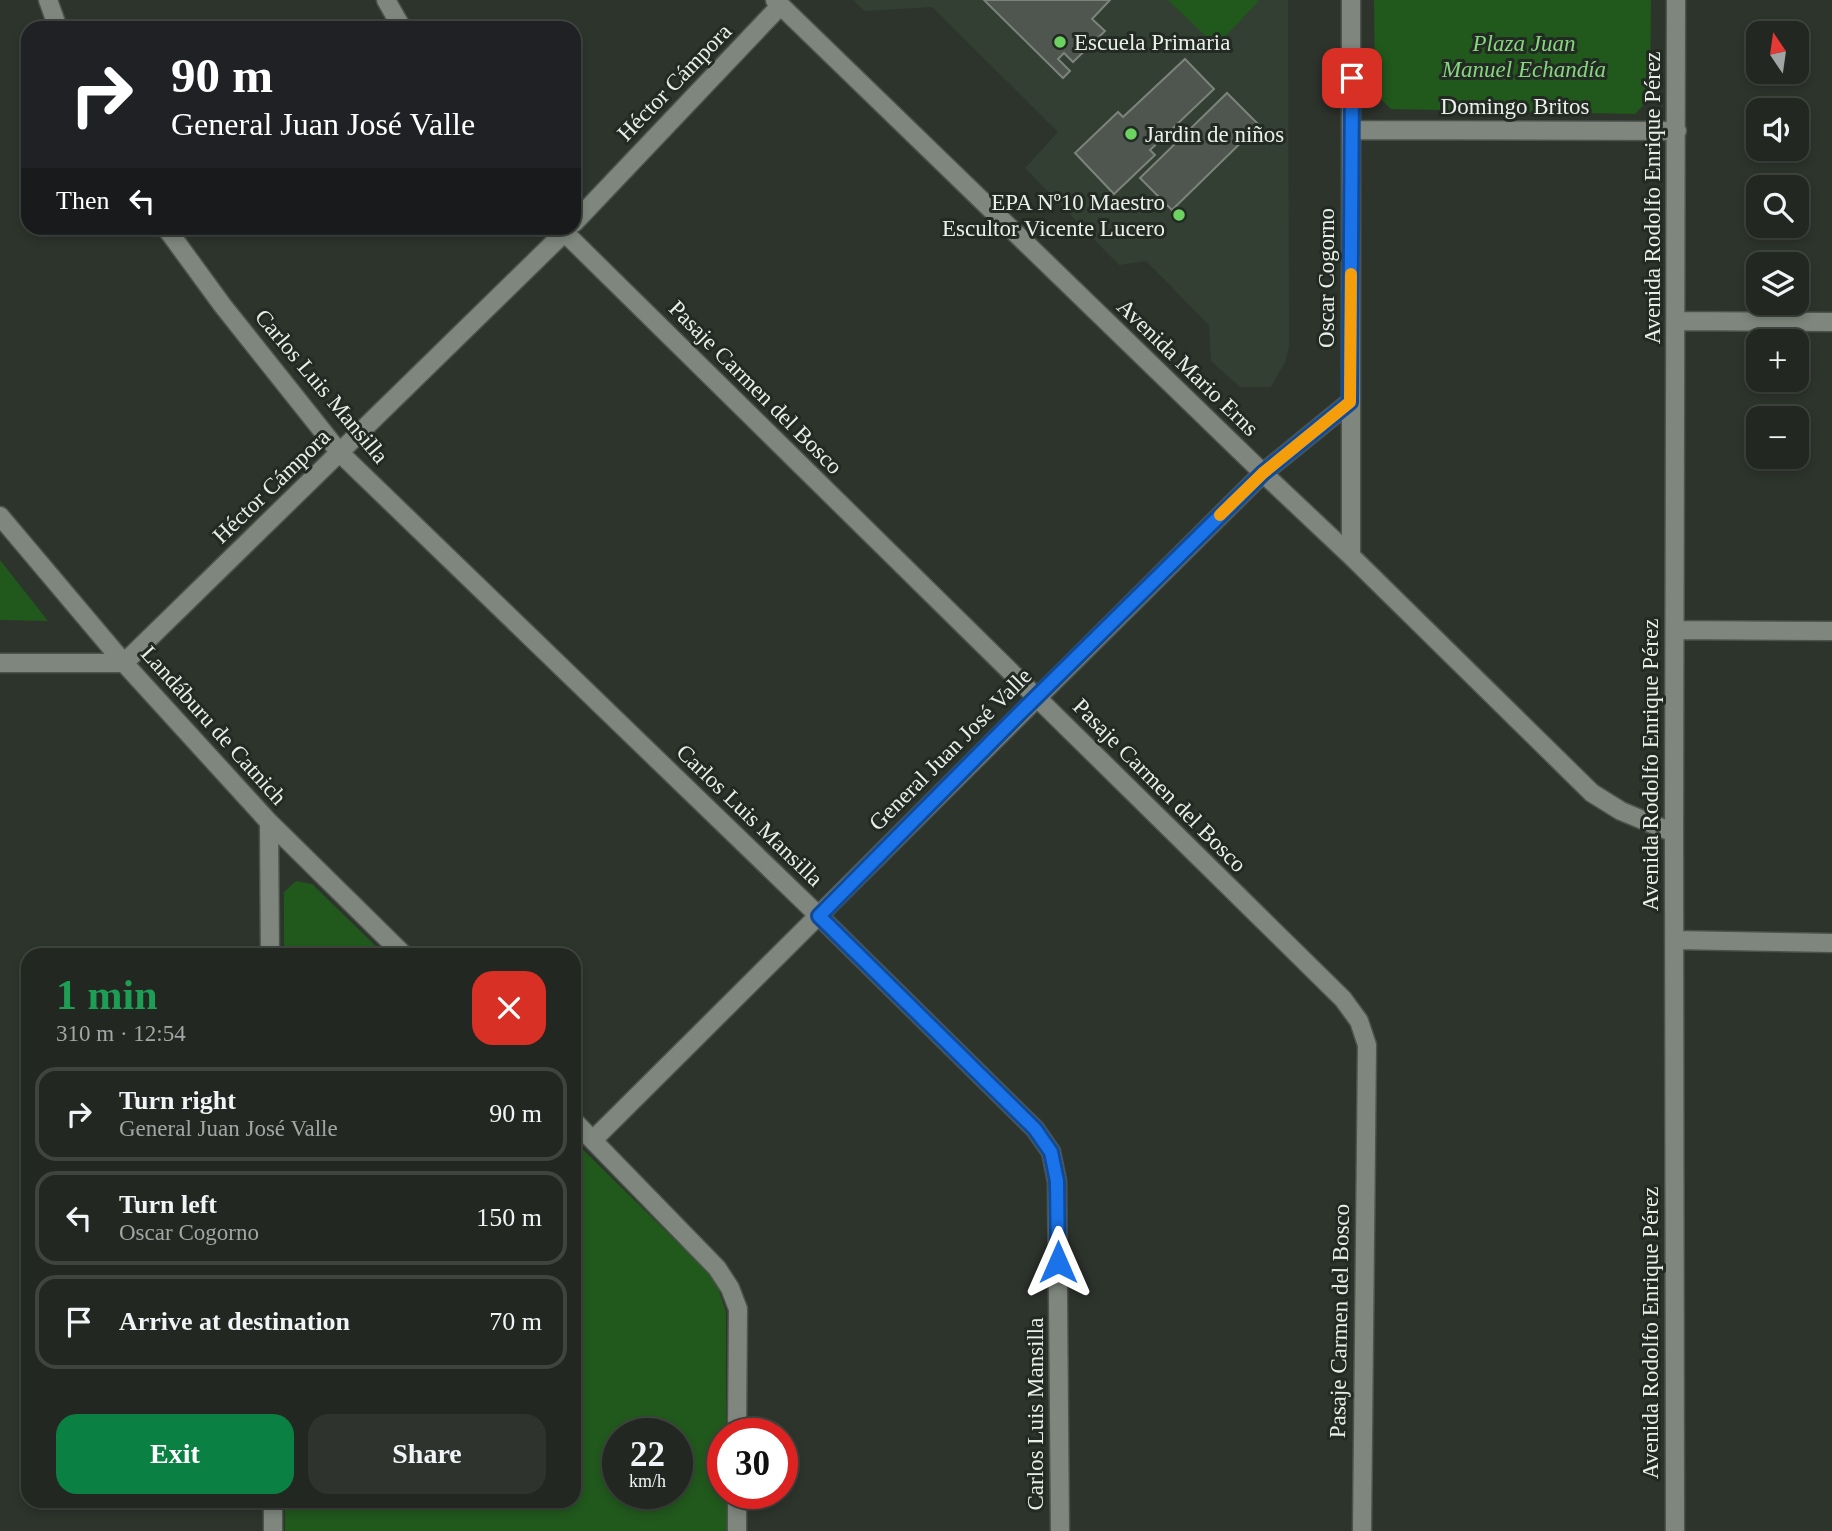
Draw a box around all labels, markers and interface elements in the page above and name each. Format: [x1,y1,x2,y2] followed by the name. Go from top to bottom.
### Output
[612,19,736,146] street label: Héctor Cámpora
[1746,21,1810,84] north arrow
[1746,21,1809,469] map controls
[1074,30,1230,55] place label: Escuela Primaria
[1441,31,1606,82] park label: Plaza Juan Manuel Echandía
[1052,34,1068,50] marker: Escuela Primaria
[171,48,273,103] text: 90 m
[1322,48,1382,108] pin
[56,49,147,140] icon: right
[1640,52,1665,344] street label: Avenida Rodolfo Enrique Pérez
[1333,59,1371,97] icon: arrive
[1441,94,1589,119] street label: Domingo Britos
[1746,98,1809,161] button: sound
[171,106,475,142] text: General Juan José Valle
[1145,122,1284,147] place label: Jardin de niños
[1123,126,1139,142] marker: Jardin de niños
[1746,175,1809,238] button: search
[123,182,161,220] icon: left
[56,186,109,215] text: Then
[942,190,1165,241] place label: EPA Nº10 Maestro Escultor Vicente Lucero
[1171,207,1187,223] marker: EPA Nº10 Maestro Escultor Vicente Lucero
[1314,208,1339,348] street label: Oscar Cogorno
[1746,252,1809,315] button: layers
[1112,294,1263,441] street label: Avenida Mario Erns
[664,296,847,479] street label: Pasaje Carmen del Bosco
[250,304,393,468] street label: Carlos Luis Mansilla
[1746,329,1809,392] button: +
[1746,406,1809,469] button: −
[208,424,335,548] street label: Héctor Cámpora
[1638,619,1663,911] street label: Avenida Rodolfo Enrique Pérez
[136,641,292,810] street label: Landáburu de Catnich
[864,663,1036,835] street label: General Juan José Valle
[1068,694,1251,877] street label: Pasaje Carmen del Bosco
[672,739,828,891] street label: Carlos Luis Mansilla
[472,971,546,1045] button: close
[56,972,158,1018] text: 1 min
[56,1021,186,1046] text: 310 m · 12:54
[119,1086,236,1115] text: Turn right
[60,1095,98,1133] icon: right
[489,1099,542,1128] text: 90 m
[119,1116,338,1141] text: General Juan José Valle
[1638,1187,1663,1479] street label: Avenida Rodolfo Enrique Pérez
[119,1190,217,1219] text: Turn left
[60,1199,98,1237] icon: left
[476,1203,542,1232] text: 150 m
[1325,1204,1354,1438] street label: Pasaje Carmen del Bosco
[119,1220,259,1245] text: Oscar Cogorno
[1021,1225,1095,1299] position arrow
[60,1303,98,1341] icon: arrive
[119,1307,350,1336] text: Arrive at destination
[489,1307,542,1336] text: 70 m
[1023,1318,1048,1510] street label: Carlos Luis Mansilla
[56,1414,294,1494] button: Exit
[308,1414,546,1494] button: Share
[707,1418,798,1509] speed limit sign: 30
[630,1435,665,1474] text: 22
[629,1471,666,1491] text: km/h

